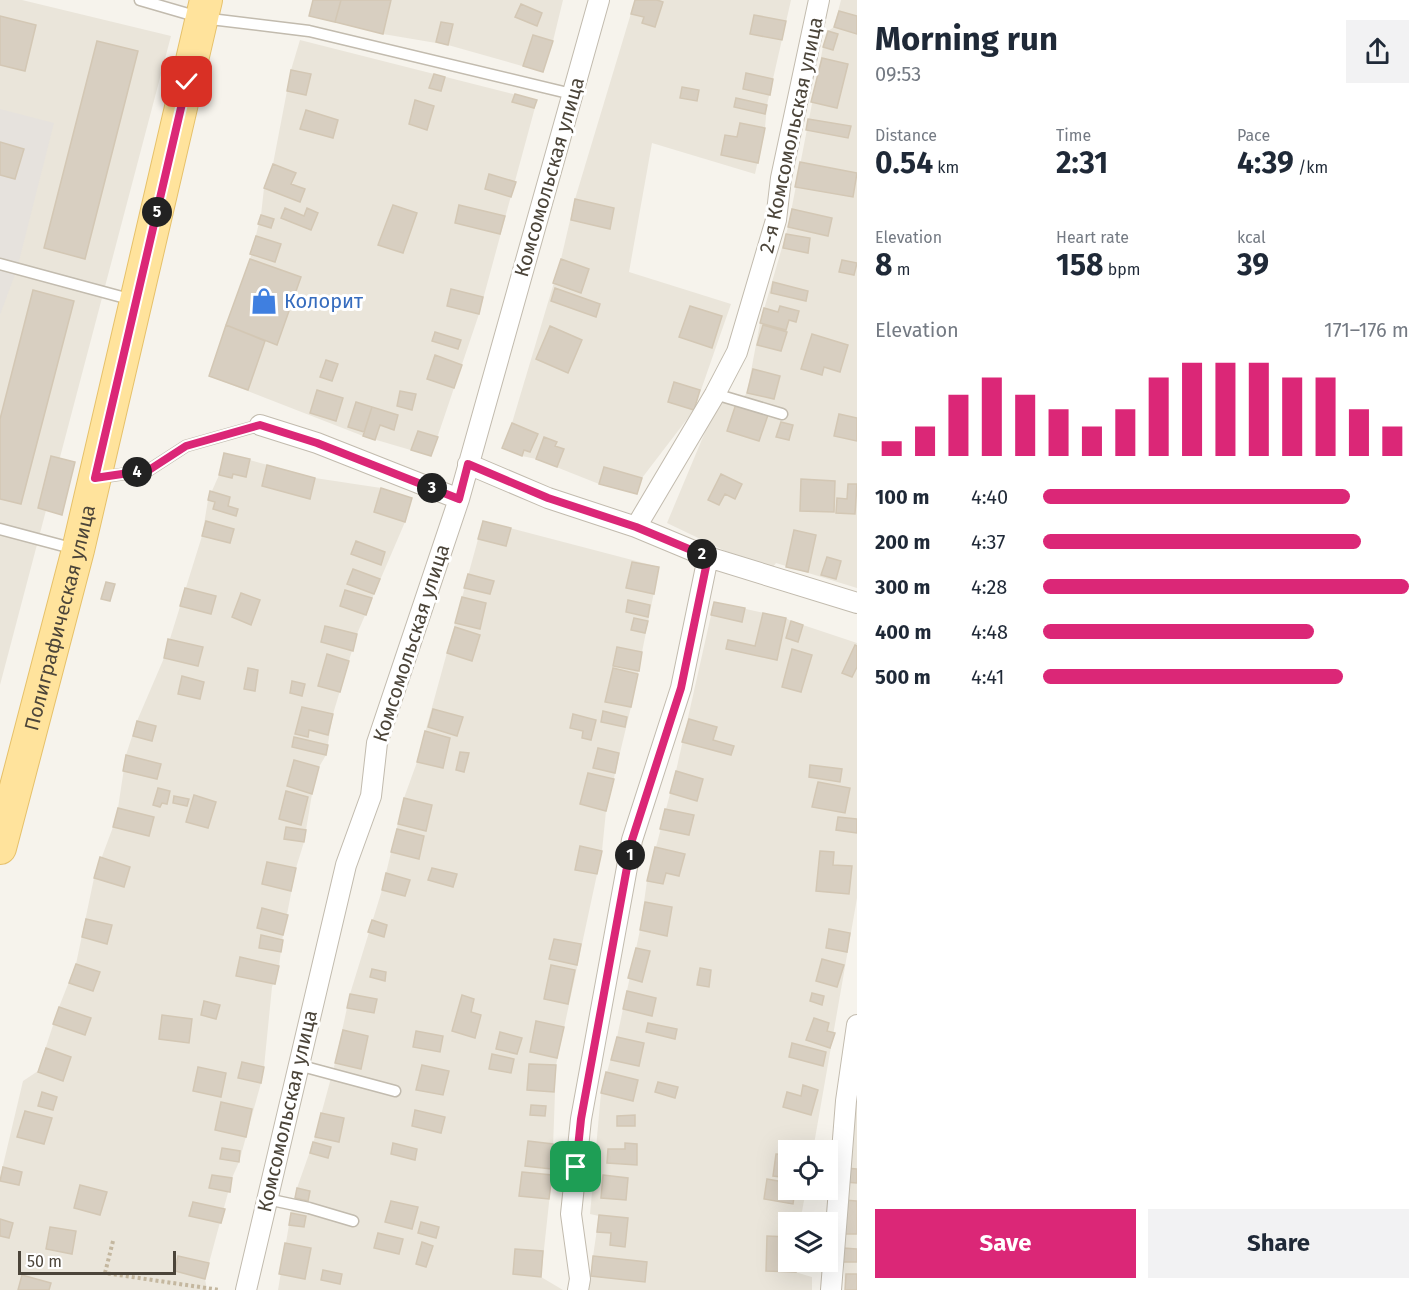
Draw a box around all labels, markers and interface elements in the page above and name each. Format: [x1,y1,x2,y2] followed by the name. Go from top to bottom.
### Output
[754,15,828,255] street label: 2-я Комсомольская улица
[875,19,1058,59] text: Morning run
[1346,20,1409,83] button: share
[161,56,212,107] pin
[875,62,921,86] text: 09:53
[170,65,203,98] icon: check
[509,74,589,280] street label: Комсомольская улица
[875,126,937,145] text: Distance
[1056,126,1091,145] text: Time
[1237,126,1270,145] text: Pace
[875,145,933,181] text: 0.54
[1056,145,1108,181] text: 2:31
[1237,145,1294,181] text: 4:39
[933,158,959,177] text: km
[1294,158,1328,177] text: /km
[142,197,172,227] pin: 5
[153,202,161,221] text: 5
[875,228,942,247] text: Elevation
[1056,228,1129,247] text: Heart rate
[1237,228,1266,247] text: kcal
[875,247,892,283] text: 8
[1056,247,1103,283] text: 158
[1237,247,1269,283] text: 39
[892,260,910,279] text: m
[1103,260,1140,279] text: bpm
[249,286,279,316] shop icon: Колорит
[284,289,364,313] place label: Колорит
[875,318,959,342] text: Elevation
[1324,318,1409,342] text: 171–176 m
[122,457,152,487] pin: 4
[132,462,142,481] text: 4
[417,473,447,503] pin: 3
[428,478,436,497] text: 3
[875,485,929,509] text: 100 m
[971,485,1008,509] text: 4:40
[19,502,100,733] street label: Полиграфическая улица
[875,530,930,554] text: 200 m
[971,530,1005,554] text: 4:37
[687,539,717,569] pin: 2
[368,541,454,745] street label: Комсомольская улица
[698,544,706,563] text: 2
[875,575,930,599] text: 300 m
[971,575,1007,599] text: 4:28
[875,620,931,644] text: 400 m
[971,620,1008,644] text: 4:48
[875,665,931,689] text: 500 m
[971,665,1004,689] text: 4:41
[615,840,645,870] pin: 1
[626,845,634,864] text: 1
[252,1008,322,1214] street label: Комсомольская улица
[778,1140,838,1272] map controls
[778,1140,838,1200] button: locate
[550,1141,601,1192] pin
[559,1150,592,1183] icon: arrive
[875,1209,1136,1278] button: Save
[1148,1209,1409,1278] button: Share
[778,1212,838,1272] button: layers
[18,1248,176,1276] scale bar
[27,1252,62,1271] text: 50 m

